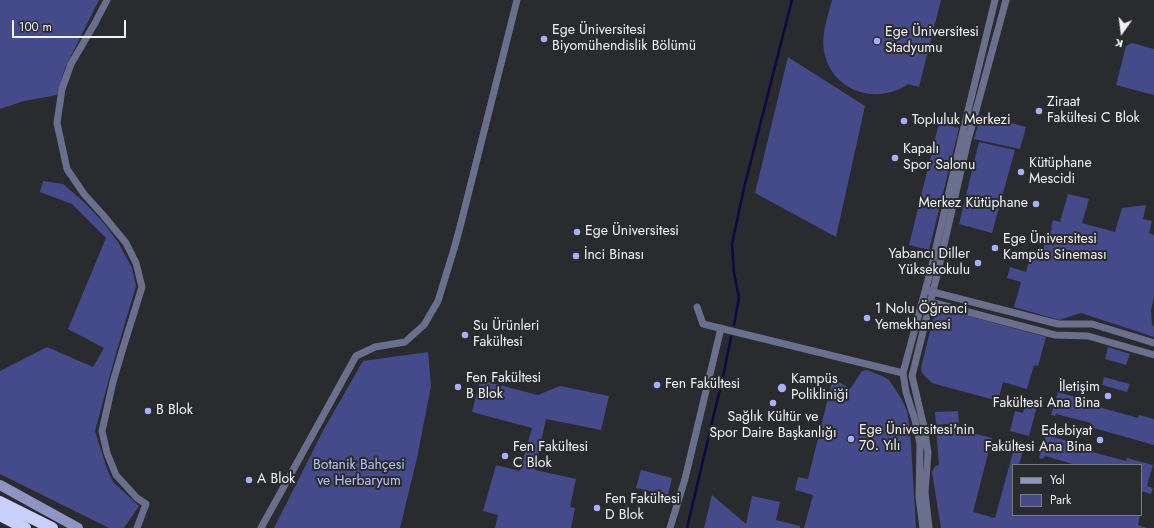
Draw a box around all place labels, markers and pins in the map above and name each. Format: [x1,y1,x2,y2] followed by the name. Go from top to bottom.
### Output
[552,23,696,56] place label: Ege Üniversitesi Biyomühendislik Bölümü
[885,25,979,58] place label: Ege Üniversitesi Stadyumu
[539,34,549,44] marker: Ege Üniversitesi Biyomühendislik Bölümü
[872,36,882,46] marker: Ege Üniversitesi Stadyumu
[1047,95,1140,128] place label: Ziraat Fakültesi C Blok
[1034,106,1044,116] marker: Ziraat Fakültesi C Blok
[912,113,1011,129] place label: Topluluk Merkezi
[899,116,909,126] marker: Topluluk Merkezi
[903,142,975,174] place label: Kapalı Spor Salonu
[890,153,900,163] marker: Kapalı Spor Salonu
[1029,156,1092,188] place label: Kütüphane Mescidi
[1016,167,1026,177] marker: Kütüphane Mescidi
[918,196,1028,212] place label: Merkez Kütüphane
[1031,199,1041,209] marker: Merkez Kütüphane
[585,224,679,240] place label: Ege Üniversitesi
[572,227,582,237] marker: Ege Üniversitesi
[1003,232,1107,264] place label: Ege Üniversitesi Kampüs Sineması
[990,243,1000,253] marker: Ege Üniversitesi Kampüs Sineması
[889,247,970,280] place label: Yabancı Diller Yüksekokulu
[584,248,644,264] place label: İnci Binası
[571,251,581,261] marker: İnci Binası
[973,258,983,268] marker: Yabancı Diller Yüksekokulu
[875,302,967,334] place label: 1 Nolu Öğrenci Yemekhanesi
[862,313,872,323] marker: 1 Nolu Öğrenci Yemekhanesi
[473,319,539,352] place label: Su Ürünleri Fakültesi
[460,330,470,340] marker: Su Ürünleri Fakültesi
[466,371,541,404] place label: Fen Fakültesi B Blok
[791,372,848,404] place label: Kampüs Polikliniği
[665,377,740,393] place label: Fen Fakültesi
[652,380,662,390] marker: Fen Fakültesi
[993,380,1100,412] place label: İletişim Fakültesi Ana Bina
[453,382,463,392] marker: Fen Fakültesi B Blok
[776,382,788,394] marker: Kampüs Polikliniği
[1103,391,1113,401] marker: İletişim Fakültesi Ana Bina
[768,398,778,408] marker: Sağlık Kültür ve Spor Daire Başkanlığı
[156,403,193,419] place label: B Blok
[143,406,153,416] marker: B Blok
[709,410,837,442] place label: Sağlık Kültür ve Spor Daire Başkanlığı
[859,423,975,456] place label: Ege Üniversitesi'nin 70. Yılı
[985,424,1092,456] place label: Edebiyat Fakültesi Ana Bina
[846,434,856,444] marker: Ege Üniversitesi'nin 70. Yılı
[1095,435,1105,445] marker: Edebiyat Fakültesi Ana Bina
[513,440,588,472] place label: Fen Fakültesi C Blok
[500,451,510,461] marker: Fen Fakültesi C Blok
[257,472,295,488] place label: A Blok
[244,475,254,485] marker: A Blok
[605,492,680,524] place label: Fen Fakültesi D Blok
[592,503,602,513] marker: Fen Fakültesi D Blok

